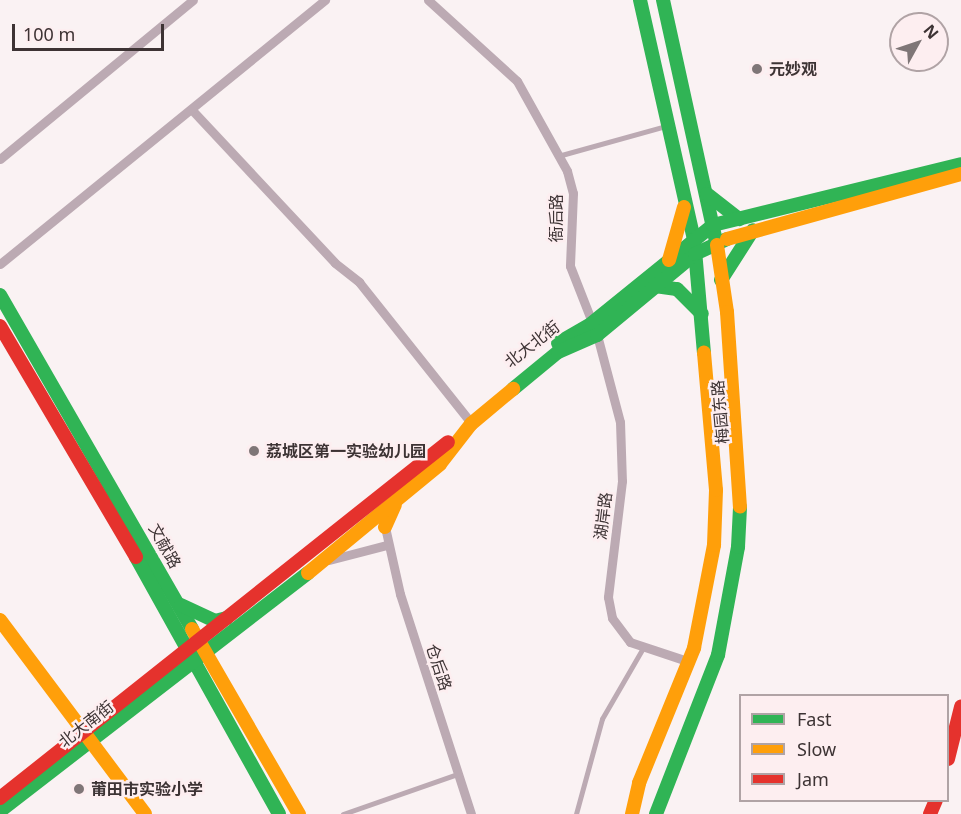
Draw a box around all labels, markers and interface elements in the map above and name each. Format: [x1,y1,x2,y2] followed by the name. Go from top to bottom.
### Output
[15,12,166,50] scale bar
[889,12,949,72] north arrow
[919,20,944,44] text: N
[23,22,75,46] text: 100 m
[769,59,817,79] place label: 元妙观
[750,62,764,76] marker: 元妙观
[546,194,566,242] street label: 衙后路
[501,317,563,371] street label: 北大北街
[708,379,732,445] street label: 梅园东路
[266,441,426,461] place label: 荔城区第一实验幼儿园
[247,444,261,458] marker: 荔城区第一实验幼儿园
[591,491,615,541] street label: 湖岸路
[145,520,185,572] street label: 文献路
[422,641,456,693] street label: 仓后路
[739,694,949,802] legend
[55,697,117,751] street label: 北大南街
[797,707,832,731] text: Fast
[797,737,836,761] text: Slow
[797,767,829,791] text: Jam
[91,779,203,799] place label: 莆田市实验小学
[72,782,86,796] marker: 莆田市实验小学

